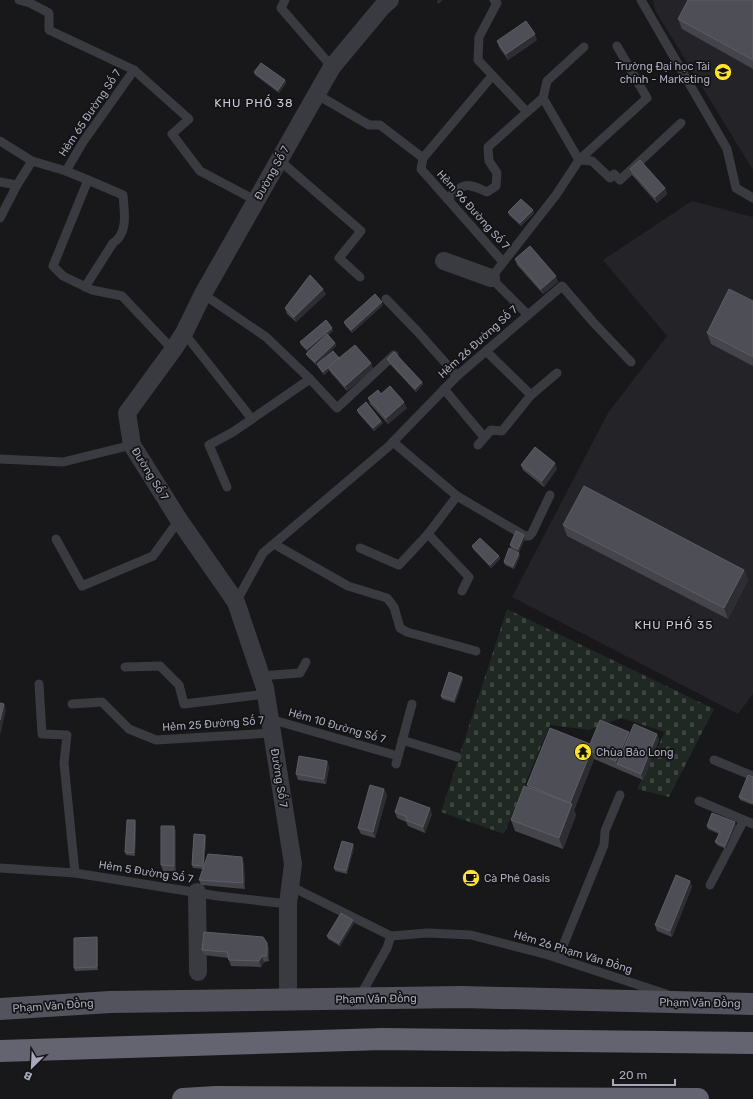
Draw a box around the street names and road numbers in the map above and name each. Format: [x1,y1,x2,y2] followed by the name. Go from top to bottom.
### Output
[55,66,124,159] street label: Hẻm 65 Đường Số 7
[251,143,292,202] street label: Đường Số 7
[434,167,513,252] street label: Hẻm 96 Đường Số 7
[435,302,520,381] street label: Hẻm 26 Đường Số 7
[129,445,173,503] street label: Đường Số 7
[287,705,388,746] street label: Hẻm 10 Đường Số 7
[162,713,265,734] street label: Hẻm 25 Đường Số 7
[268,747,291,809] street label: Đường Số 7
[98,857,195,886] street label: Hẻm 5 Đường Số 7
[512,926,634,976] street label: Hẻm 26 Phạm Văn Đồng
[335,990,417,1006] street label: Phạm Văn Đồng
[659,994,741,1010] street label: Phạm Văn Đồng
[12,995,94,1015] street label: Phạm Văn Đồng

